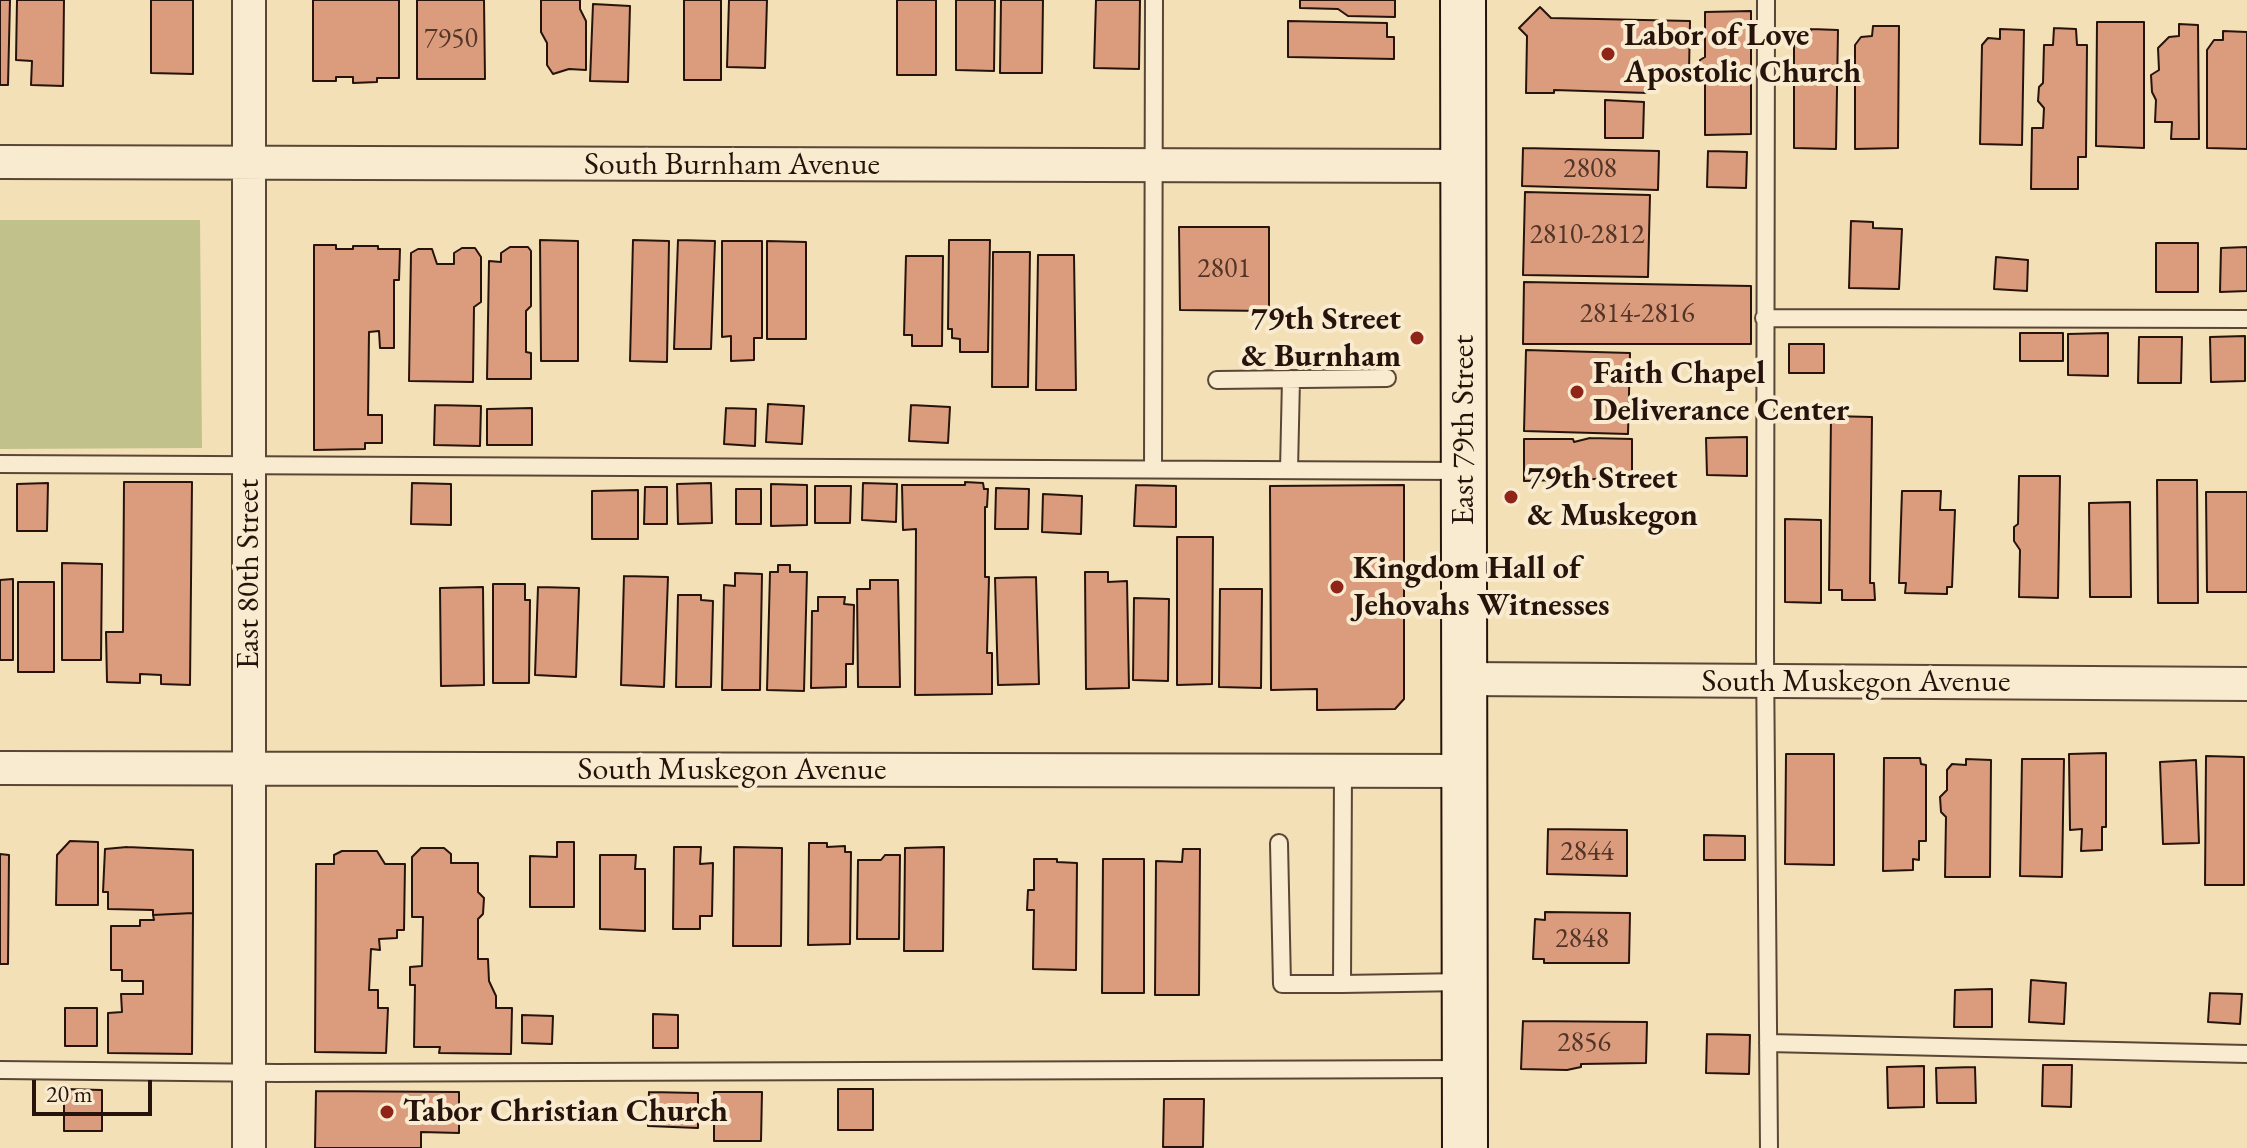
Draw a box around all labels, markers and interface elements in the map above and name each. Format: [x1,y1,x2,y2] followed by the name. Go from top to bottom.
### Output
[1624,17,1861,92] place label: Labor of Love Apostolic Church
[424,22,478,56] house number: 7950
[1599,45,1617,63] marker: Labor of Love Apostolic Church
[584,146,880,184] street label: South Burnham Avenue
[1563,152,1617,186] house number: 2808
[1529,218,1645,252] house number: 2810-2812
[1197,252,1251,286] house number: 2801
[1579,297,1695,331] house number: 2814-2816
[1241,301,1401,376] place label: 79th Street & Burnham
[1408,329,1426,347] marker: 79th Street & Burnham
[1445,335,1483,525] street label: East 79th Street
[1593,355,1849,430] place label: Faith Chapel Deliverance Center
[1568,383,1586,401] marker: Faith Chapel Deliverance Center
[1527,460,1698,535] place label: 79th Street & Muskegon
[230,479,268,669] street label: East 80th Street
[1502,488,1520,506] marker: 79th Street & Muskegon
[1353,550,1610,625] place label: Kingdom Hall of Jehovahs Witnesses
[1328,578,1346,596] marker: Kingdom Hall of Jehovahs Witnesses
[1702,663,2010,701] street label: South Muskegon Avenue
[578,751,886,789] street label: South Muskegon Avenue
[1560,835,1614,869] house number: 2844
[1555,922,1609,956] house number: 2848
[1557,1026,1611,1060] house number: 2856
[36,1064,156,1114] scale bar
[46,1078,93,1109] text: 20 m
[403,1093,728,1131] place label: Tabor Christian Church
[378,1103,396,1121] marker: Tabor Christian Church

